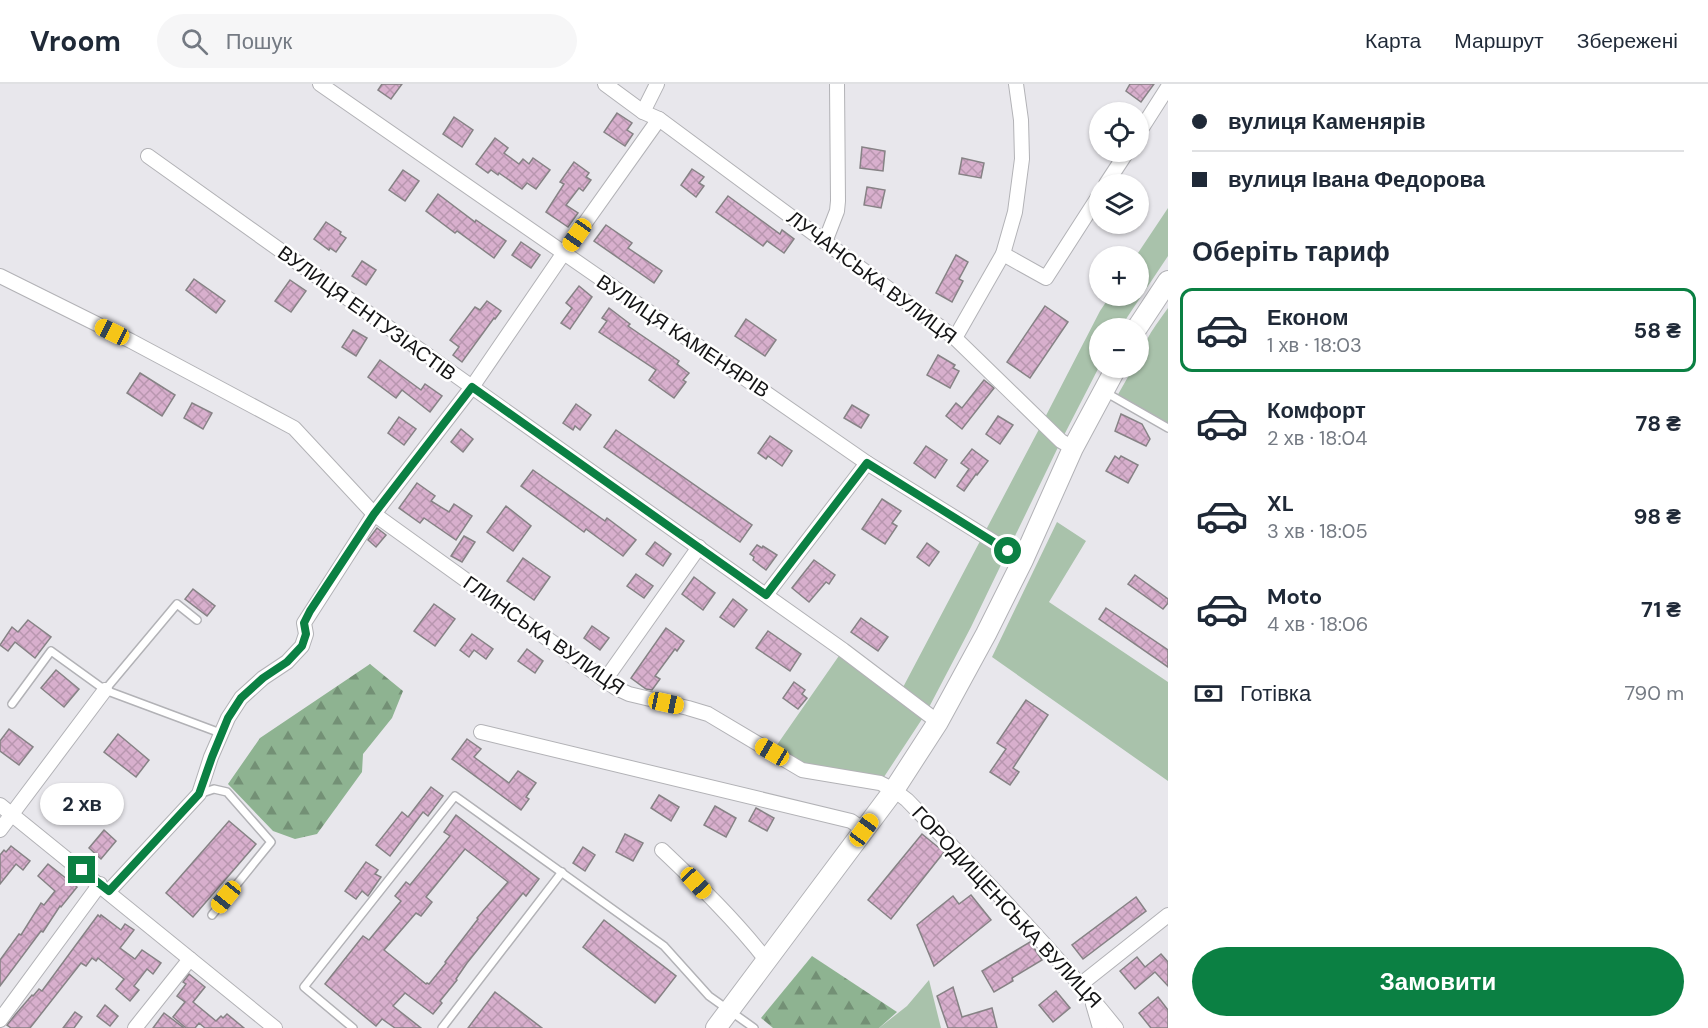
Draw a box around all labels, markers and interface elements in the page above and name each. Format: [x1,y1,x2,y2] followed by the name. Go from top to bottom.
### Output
[157,14,577,68] search box
[30,23,121,60] text: Vroom
[178,25,211,58] icon: search
[226,27,292,56] text: Пошук
[1365,27,1421,55] text: Карта
[1454,27,1544,55] text: Маршрут
[1577,27,1678,55] text: Збережені
[1089,102,1149,378] map controls
[1089,102,1149,162] button: locate
[1228,107,1426,136] text: вулиця Каменярів
[1228,165,1485,194] text: вулиця Івана Федорова
[1089,174,1149,234] button: layers
[782,205,962,349] street label: ЛУЧАНСЬКА ВУЛИЦЯ
[559,215,595,255] car
[1192,234,1390,269] text: Оберіть тариф
[273,239,461,387] street label: ВУЛИЦЯ ЕНТУЗІАСТІВ
[1089,246,1149,306] button: +
[592,268,774,404] street label: ВУЛИЦЯ КАМЕНЯРІВ
[1195,303,1249,357] icon: car
[1267,303,1349,332] text: Економ
[92,316,132,348] car
[1634,316,1681,345] text: 58 ₴
[1089,318,1149,378] button: −
[1267,332,1362,358] text: 1 хв · 18:03
[1195,396,1249,450] icon: car
[1267,396,1366,425] text: Комфорт
[1636,409,1681,438] text: 78 ₴
[1267,425,1367,451] text: 2 хв · 18:04
[1195,489,1249,543] icon: car
[1267,489,1294,518] text: XL
[1633,502,1681,531] text: 98 ₴
[1267,518,1368,544] text: 3 хв · 18:05
[994,537,1021,564] route start
[458,570,630,700] street label: ГЛИНСЬКА ВУЛИЦЯ
[1195,582,1249,636] icon: car
[1267,582,1322,611] text: Moto
[1641,595,1681,624] text: 71 ₴
[1267,611,1368,637] text: 4 хв · 18:06
[1192,677,1225,710] icon: cash
[1240,679,1311,708] text: Готівка
[1624,680,1684,706] text: 790 m
[647,690,685,716] car
[752,735,792,769] car
[40,783,124,825] callout: 2 хв
[62,791,102,817] text: 2 хв
[906,800,1108,1014] street label: ГОРОДИЩЕНСЬКА ВУЛИЦЯ
[846,810,882,850] car
[68,856,95,883] route end
[677,864,715,902] car
[208,877,244,917] car
[1192,947,1684,1016] button: Замовити

